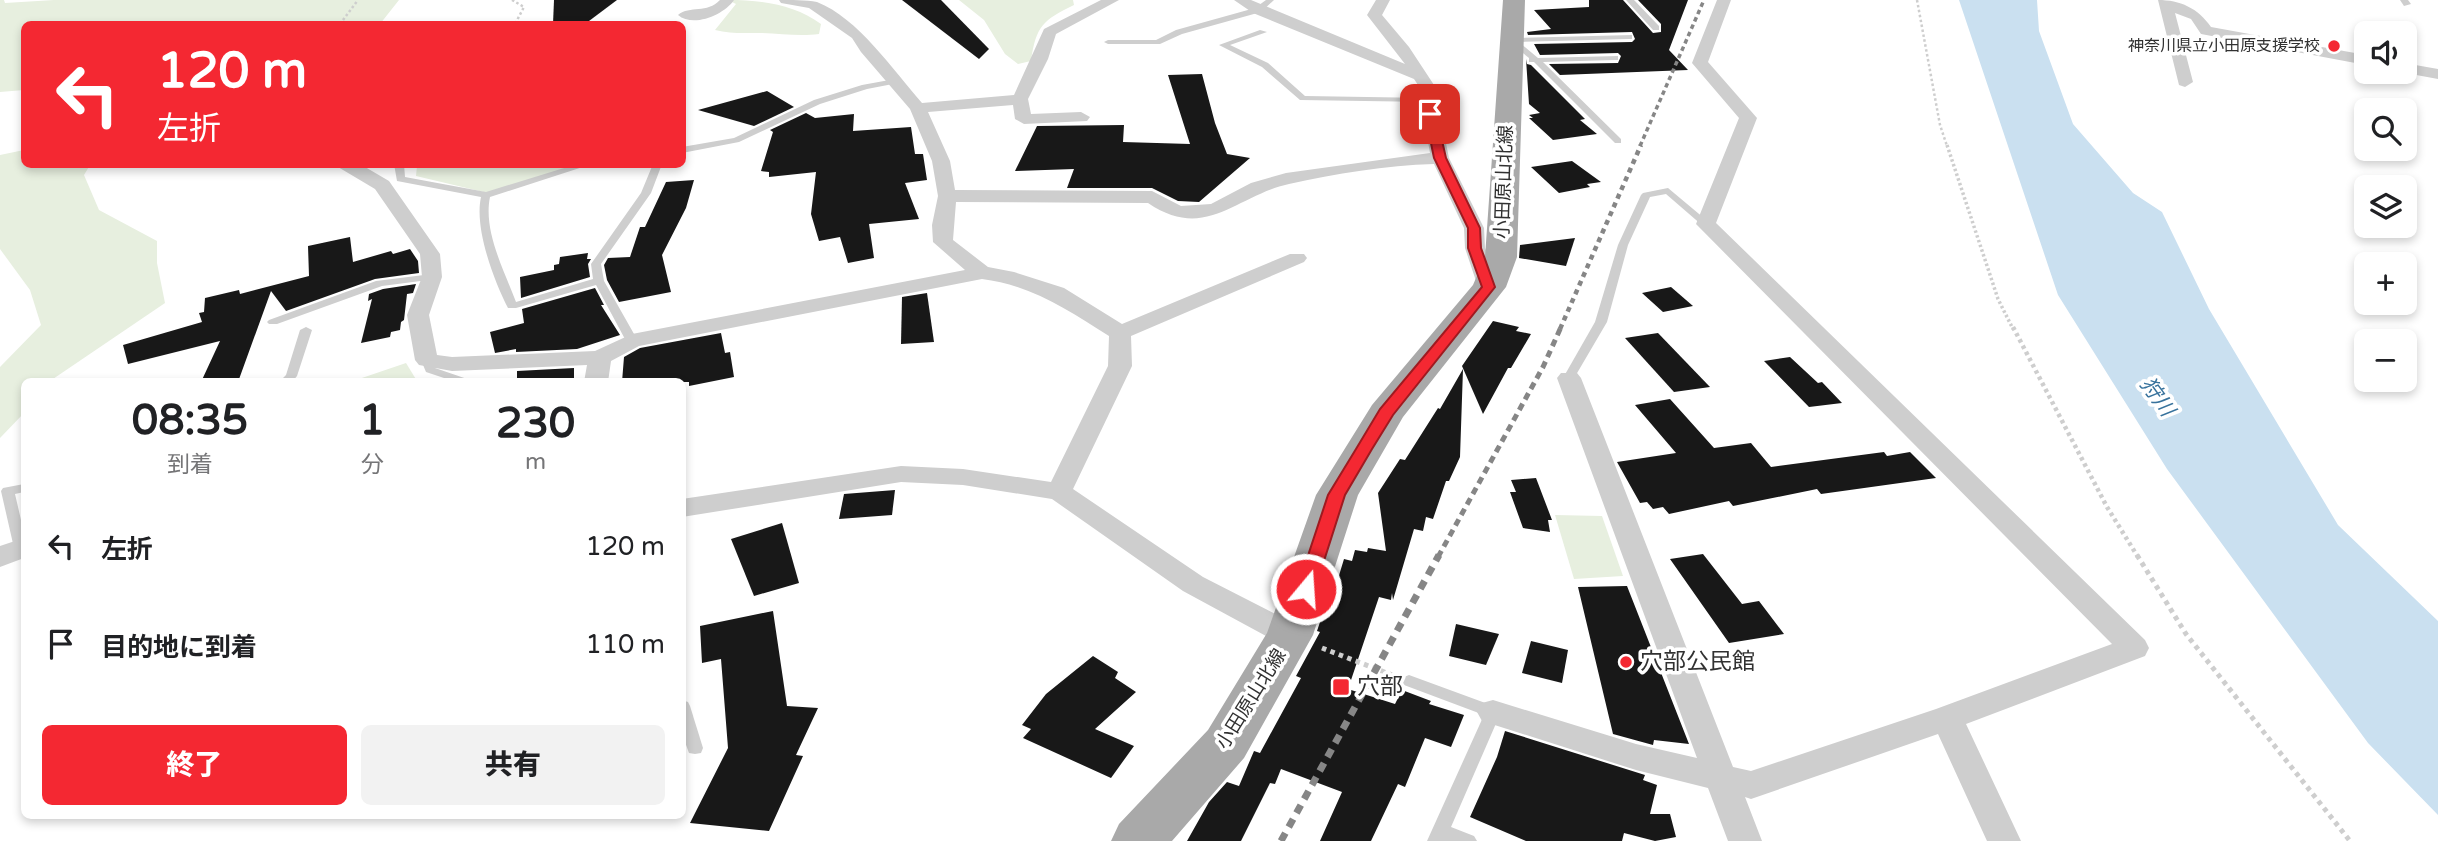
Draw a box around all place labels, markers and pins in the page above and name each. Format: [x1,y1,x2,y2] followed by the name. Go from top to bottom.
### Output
[2128,36,2320,56] place label: 神奈川県立小田原支援学校
[2326,38,2342,54] marker: 神奈川県立小田原支援学校
[1400,84,1460,144] pin
[1640,648,1755,676] place label: 穴部公民館
[1618,654,1634,670] marker: 穴部公民館
[1357,673,1403,701] place label: 穴部
[1331,677,1351,697] marker: 穴部

